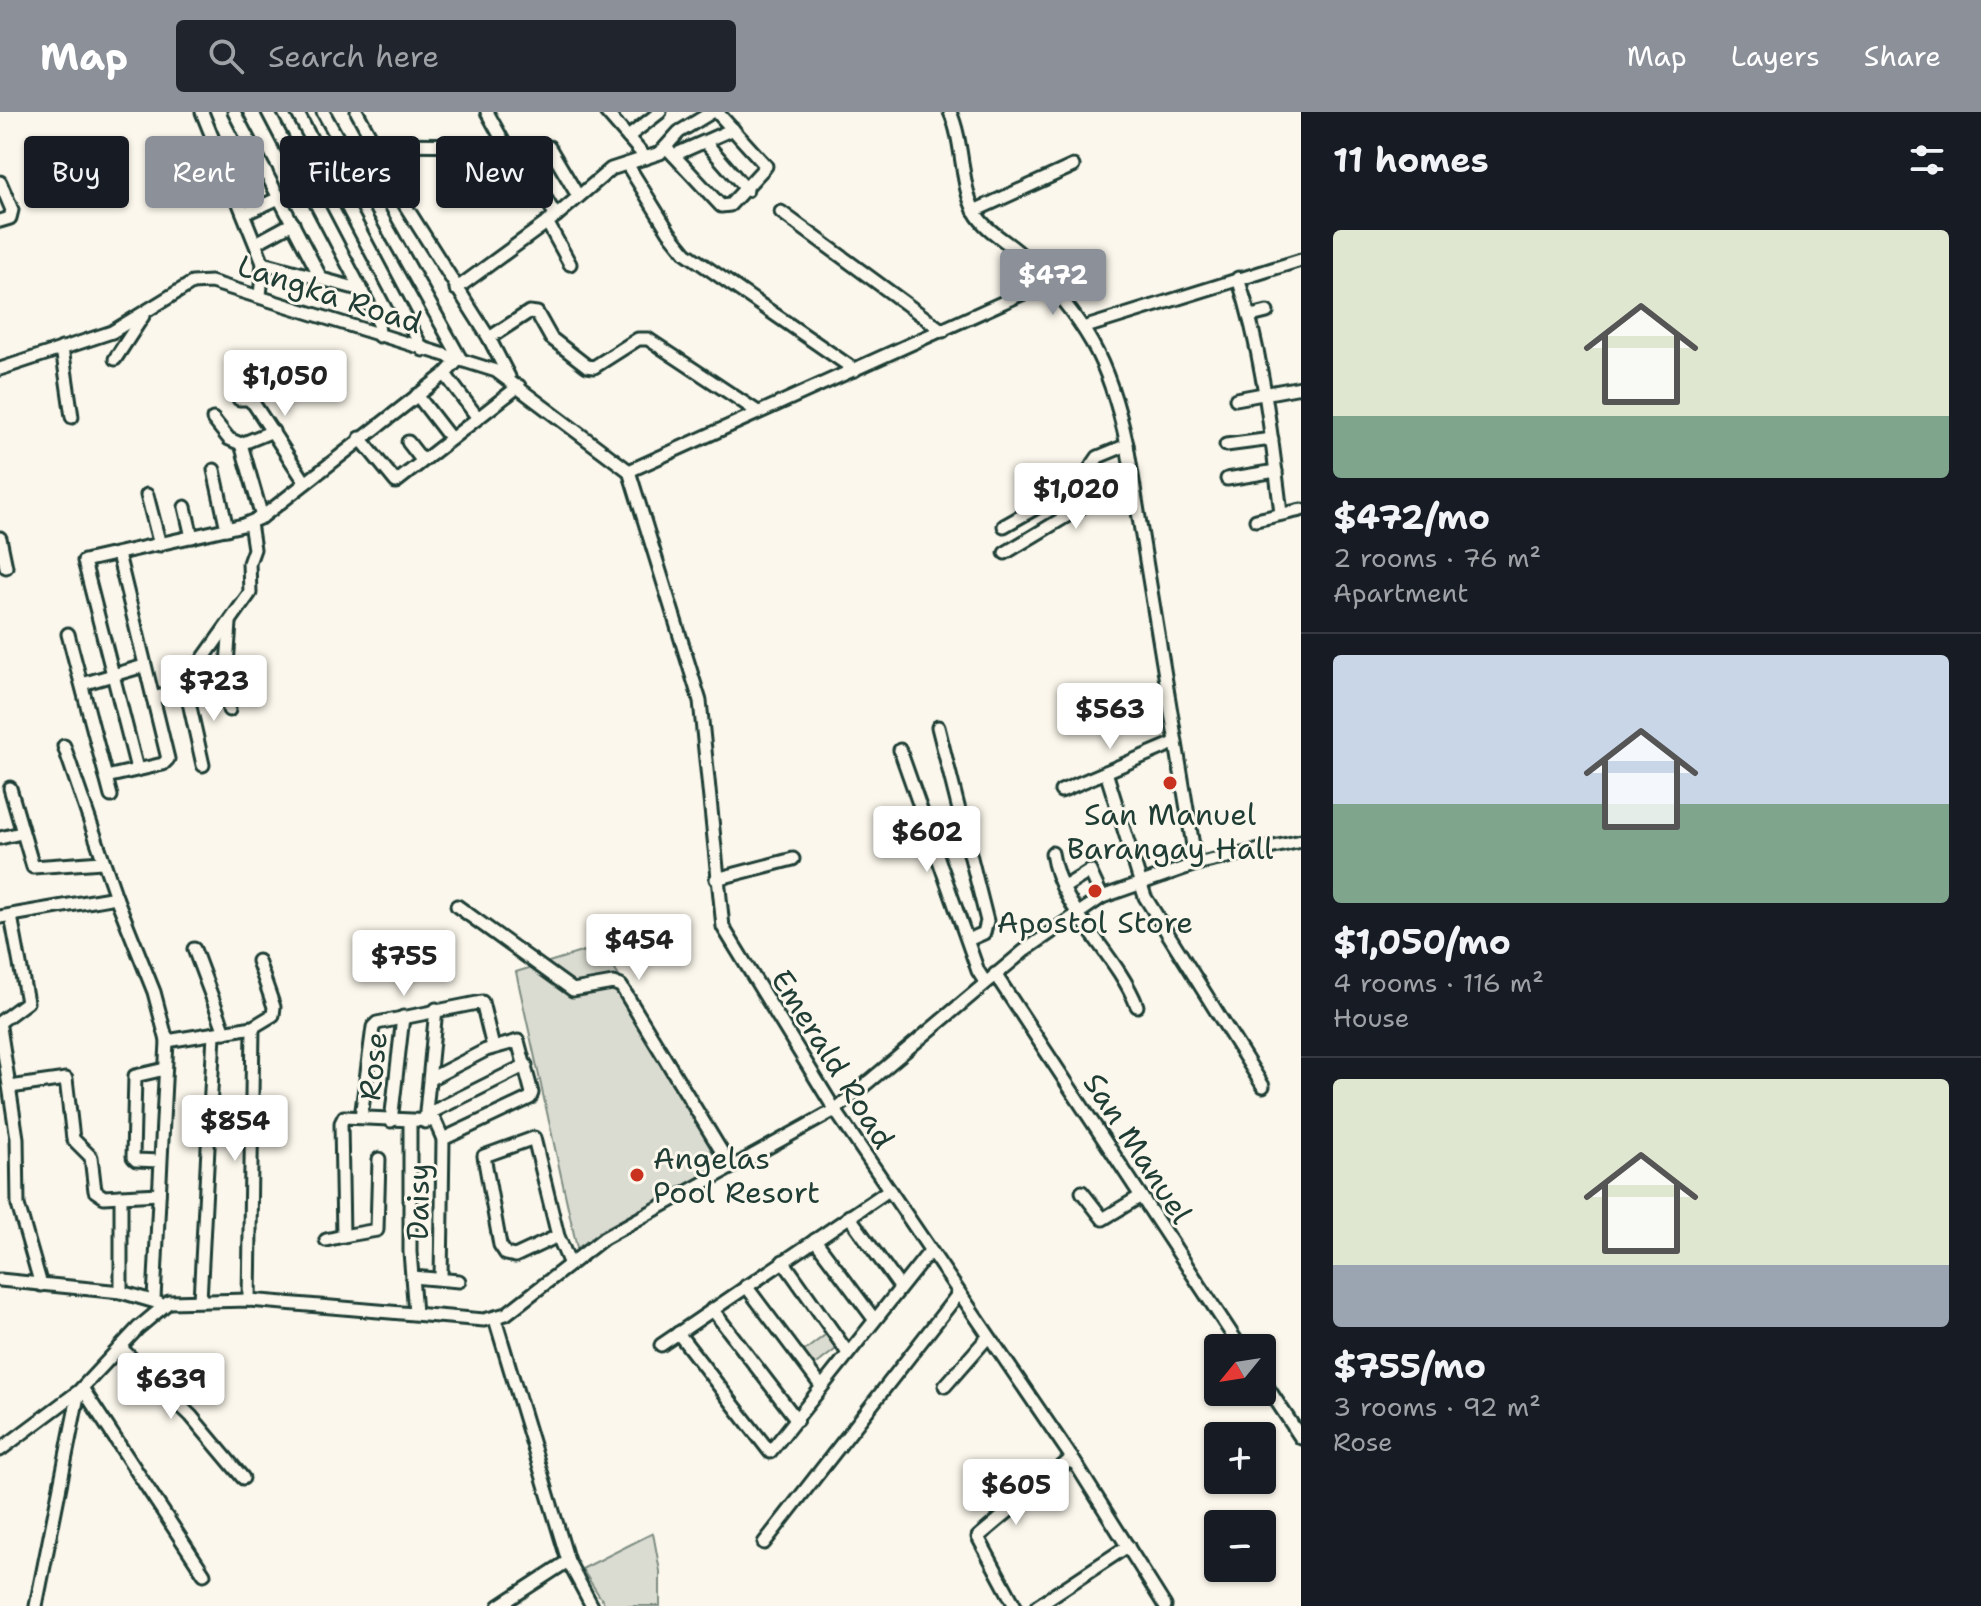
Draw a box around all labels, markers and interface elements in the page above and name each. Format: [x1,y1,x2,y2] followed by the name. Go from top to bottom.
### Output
[176,20,736,92] search box
[40,31,128,82] text: Map
[204,34,248,78] icon: search
[268,36,439,77] text: Search here
[1627,37,1687,75] text: Map
[1731,37,1820,75] text: Layers
[1864,37,1941,75] text: Share
[24,136,129,208] chip: Buy
[145,136,264,208] chip: Rent
[280,136,420,208] chip: Filters
[436,136,553,208] chip: New
[1333,137,1489,183] text: 11 homes
[1905,138,1949,182] icon: filters
[232,245,428,343] street label: Langka Road
[1006,249,1100,317] pin: $472
[1018,257,1088,292] text: $472
[1569,282,1713,426] icon: home
[220,350,350,418] pin: $1,050
[242,358,328,393] text: $1,050
[1011,463,1141,531] pin: $1,020
[1032,471,1120,506] text: $1,020
[1333,494,1490,540] text: $472/mo
[1333,540,1541,575] text: 2 rooms · 76 m²
[1333,575,1469,610] text: Apartment
[167,655,261,723] pin: $723
[179,663,249,698] text: $723
[1063,683,1157,751] pin: $563
[1075,691,1145,726] text: $563
[1569,707,1713,851] icon: home
[1161,774,1179,792] marker: San Manuel Barangay Hall
[1067,794,1273,869] place label: San Manuel Barangay Hall
[880,806,974,874] pin: $602
[891,814,963,849] text: $602
[1086,882,1104,900] marker: Apostol Store
[997,902,1193,943] place label: Apostol Store
[592,914,686,982] pin: $454
[1333,919,1511,965] text: $1,050/mo
[604,922,674,957] text: $454
[357,930,451,998] pin: $755
[370,938,438,973] text: $755
[762,962,904,1156] street label: Emerald Road
[1333,965,1544,1000] text: 4 rooms · 116 m²
[1333,1000,1409,1035] text: House
[349,1030,397,1102] street label: Rose
[1074,1065,1202,1231] street label: San Manuel
[188,1095,282,1163] pin: $854
[200,1103,270,1138] text: $854
[1569,1131,1713,1275] icon: home
[653,1138,820,1213] place label: Angelas Pool Resort
[397,1163,439,1241] street label: Daisy
[628,1166,646,1184] marker: Angelas Pool Resort
[1204,1334,1276,1406] north arrow
[1204,1334,1276,1582] map controls
[1333,1343,1486,1389] text: $755/mo
[124,1353,218,1421] pin: $639
[136,1361,206,1396] text: $639
[1333,1389,1541,1424] text: 3 rooms · 92 m²
[1204,1422,1276,1494] button: +
[1333,1424,1393,1459] text: Rose
[969,1459,1063,1527] pin: $605
[981,1467,1051,1502] text: $605
[1204,1510,1276,1582] button: −

